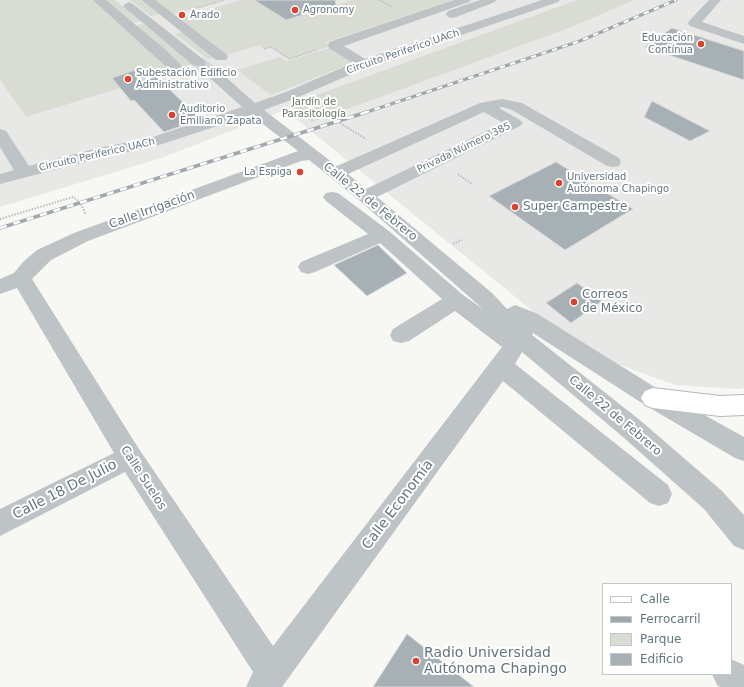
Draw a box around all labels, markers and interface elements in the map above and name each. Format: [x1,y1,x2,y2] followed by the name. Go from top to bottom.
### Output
[303,4,354,16] place label: Agronomy
[290,5,300,15] marker: Agronomy
[190,9,220,21] place label: Arado
[177,10,187,20] marker: Arado
[345,27,461,77] street label: Circuito Periferico UACh
[642,32,693,56] place label: Educación Contínua
[696,39,706,49] marker: Educación Contínua
[136,67,236,90] place label: Subestación Edificio Administrativo
[123,74,133,84] marker: Subestación Edificio Administrativo
[282,96,346,120] park label: Jardín de Parasitología
[180,103,262,126] place label: Auditorio Emiliano Zapata
[167,110,177,120] marker: Auditorio Emiliano Zapata
[415,120,513,176] street label: Privada Número 385
[38,136,156,174] street label: Circuito Periferico UACh
[320,160,420,244] street label: Calle 22 de Febrero
[244,166,292,178] place label: La Espiga
[295,167,305,177] marker: La Espiga
[567,171,669,194] place label: Universidad Autónoma Chapingo
[554,178,564,188] marker: Universidad Autónoma Chapingo
[107,188,197,232] street label: Calle Irrigación
[523,200,627,214] place label: Super Campestre
[510,202,520,212] marker: Super Campestre
[582,288,643,316] place label: Correos de México
[569,297,579,307] marker: Correos de México
[566,373,664,459] street label: Calle 22 de Febrero
[117,443,169,513] street label: Calle Suelos
[10,456,120,524] street label: Calle 18 De Julio
[359,457,437,553] street label: Calle Economía
[602,583,732,675] legend
[640,592,670,606] text: Calle
[640,612,701,626] text: Ferrocarril
[640,632,681,646] text: Parque
[424,645,567,678] place label: Radio Universidad Autónoma Chapingo
[640,652,683,666] text: Edificio
[411,656,421,666] marker: Radio Universidad Autónoma Chapingo

